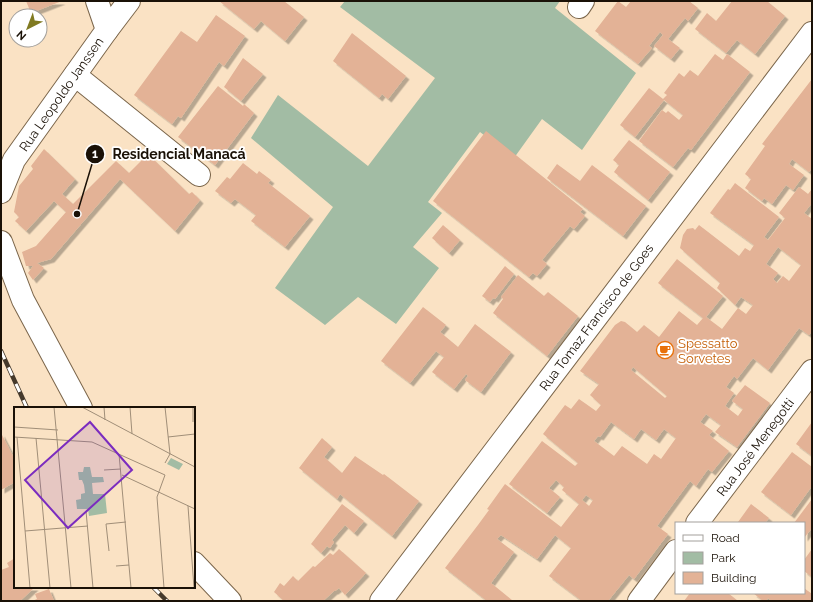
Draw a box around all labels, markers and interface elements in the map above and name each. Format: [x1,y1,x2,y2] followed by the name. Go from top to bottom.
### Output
[8,8,48,48] north arrow
[14,27,29,43] text: N
[16,34,107,154] street label: Rua Leopoldo Janssen
[85,141,254,167] callout: Residencial Manacá
[112,146,246,162] text: Residencial Manacá
[92,147,98,161] text: 1
[536,241,656,394] street label: Rua Tomaz Francisco de Goes
[678,336,738,366] place label: Spessatto Sorvetes
[655,340,675,360] cafe icon: Spessatto Sorvetes
[714,395,797,499] street label: Rua José Menegotti
[14,407,195,588] inset map
[675,522,805,594] legend
[711,531,740,545] text: Road
[711,551,736,565] text: Park
[711,571,757,585] text: Building

